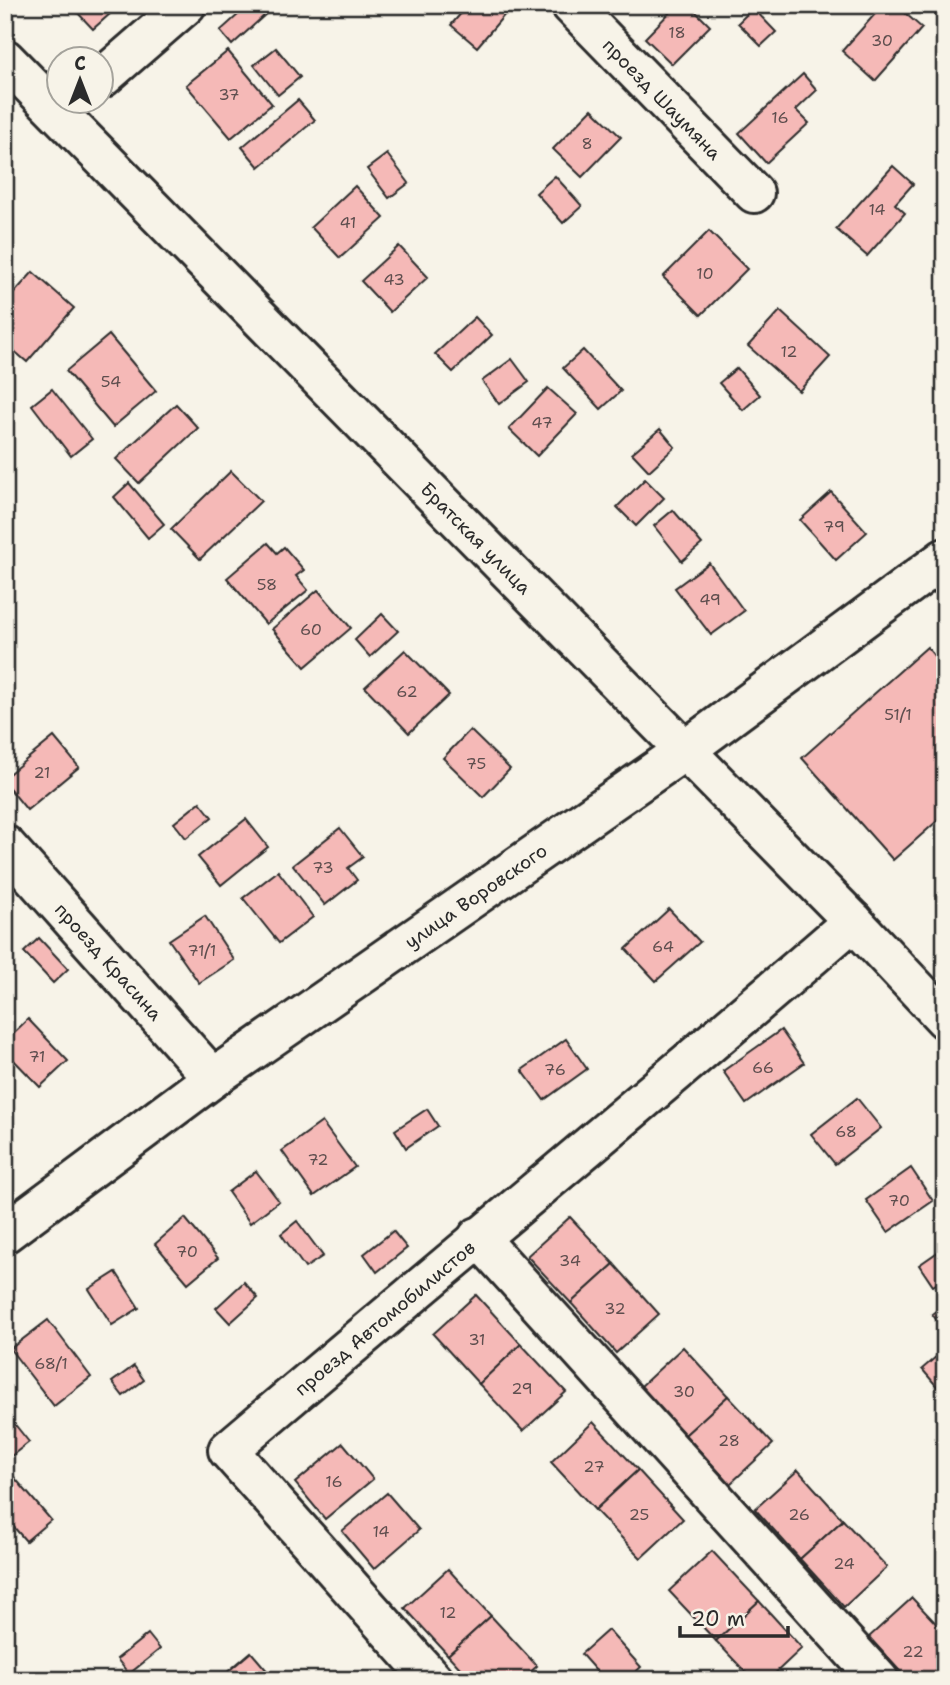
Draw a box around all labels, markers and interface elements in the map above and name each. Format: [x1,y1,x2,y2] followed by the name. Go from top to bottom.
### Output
[668,22,686,43] house number: 18
[871,30,893,51] house number: 30
[597,33,727,165] street label: проезд Шаумяна
[46,46,116,116] north arrow
[74,51,86,76] text: С
[218,84,240,105] house number: 37
[771,107,789,128] house number: 16
[581,133,593,154] house number: 8
[868,199,886,220] house number: 14
[339,212,357,233] house number: 41
[696,263,714,284] house number: 10
[383,269,405,290] house number: 43
[780,341,798,362] house number: 12
[101,371,121,392] house number: 54
[531,412,553,433] house number: 47
[415,477,537,600] street label: Братская улица
[823,516,845,537] house number: 79
[257,574,277,595] house number: 58
[699,589,721,610] house number: 49
[300,619,322,640] house number: 60
[396,681,418,702] house number: 62
[884,704,912,725] house number: 51/1
[466,753,486,774] house number: 75
[33,762,51,783] house number: 21
[400,838,552,954] street label: улица Воровского
[312,857,334,878] house number: 73
[49,897,168,1026] street label: проезд Красина
[652,936,674,957] house number: 64
[188,940,216,961] house number: 71/1
[28,1046,46,1067] house number: 71
[752,1057,774,1078] house number: 66
[544,1059,566,1080] house number: 76
[835,1121,857,1142] house number: 68
[307,1149,329,1170] house number: 72
[888,1190,910,1211] house number: 70
[289,1235,481,1401] street label: проезд Автомобилистов
[176,1241,198,1262] house number: 70
[559,1250,581,1271] house number: 34
[604,1298,626,1319] house number: 32
[468,1329,486,1350] house number: 31
[34,1353,68,1374] house number: 68/1
[511,1378,533,1399] house number: 29
[673,1381,695,1402] house number: 30
[718,1430,740,1451] house number: 28
[583,1456,605,1477] house number: 27
[325,1471,343,1492] house number: 16
[629,1504,649,1525] house number: 25
[788,1504,810,1525] house number: 26
[372,1521,390,1542] house number: 14
[833,1553,855,1574] house number: 24
[680,1594,789,1638] scale bar
[439,1602,457,1623] house number: 12
[691,1605,745,1633] text: 20 m
[902,1641,924,1662] house number: 22

